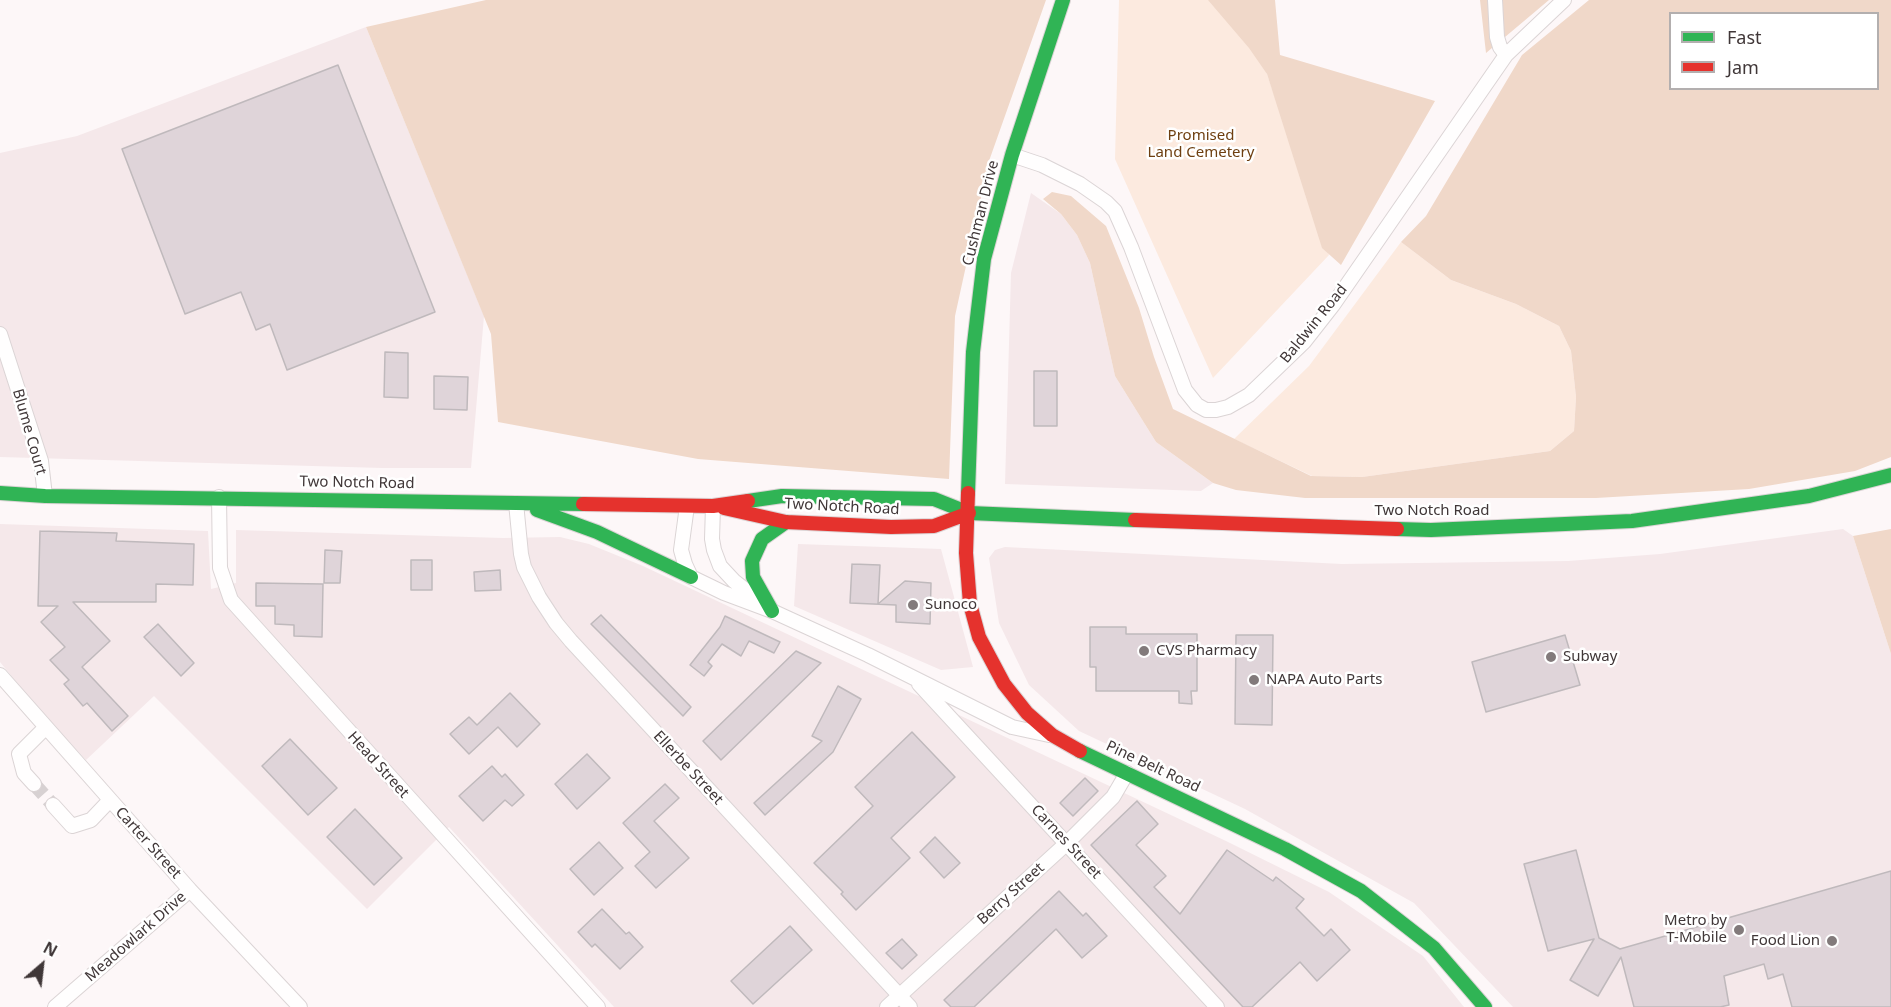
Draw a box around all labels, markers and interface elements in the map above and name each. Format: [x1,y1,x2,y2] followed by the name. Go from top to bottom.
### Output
[1669,12,1879,90] legend
[1727,25,1762,49] text: Fast
[1727,55,1759,79] text: Jam
[1148,127,1254,162] park label: Promised Land Cemetery
[959,158,1003,268] street label: Cushman Drive
[1277,281,1351,367] street label: Baldwin Road
[8,387,50,477] street label: Blume Court
[299,473,415,493] street label: Two Notch Road
[784,495,900,519] street label: Two Notch Road
[1374,502,1490,520] street label: Two Notch Road
[925,596,977,614] place label: Sunoco
[906,598,920,612] marker: Sunoco
[1156,642,1257,660] place label: CVS Pharmacy
[1137,644,1151,658] marker: CVS Pharmacy
[1563,648,1617,666] place label: Subway
[1544,650,1558,664] marker: Subway
[1266,671,1382,689] place label: NAPA Auto Parts
[1247,673,1261,687] marker: NAPA Auto Parts
[649,727,727,809] street label: Ellerbe Street
[344,728,412,802] street label: Head Street
[1103,737,1203,797] street label: Pine Belt Road
[1027,801,1105,883] street label: Carnes Street
[111,804,185,882] street label: Carter Street
[974,859,1048,929] street label: Berry Street
[82,888,190,986] street label: Meadowlark Drive
[1664,912,1727,947] place label: Metro by T-Mobile
[1732,923,1746,937] marker: Metro by T-Mobile
[1751,932,1820,950] place label: Food Lion
[1825,934,1839,948] marker: Food Lion
[12,935,72,995] north arrow
[40,936,61,962] text: N

